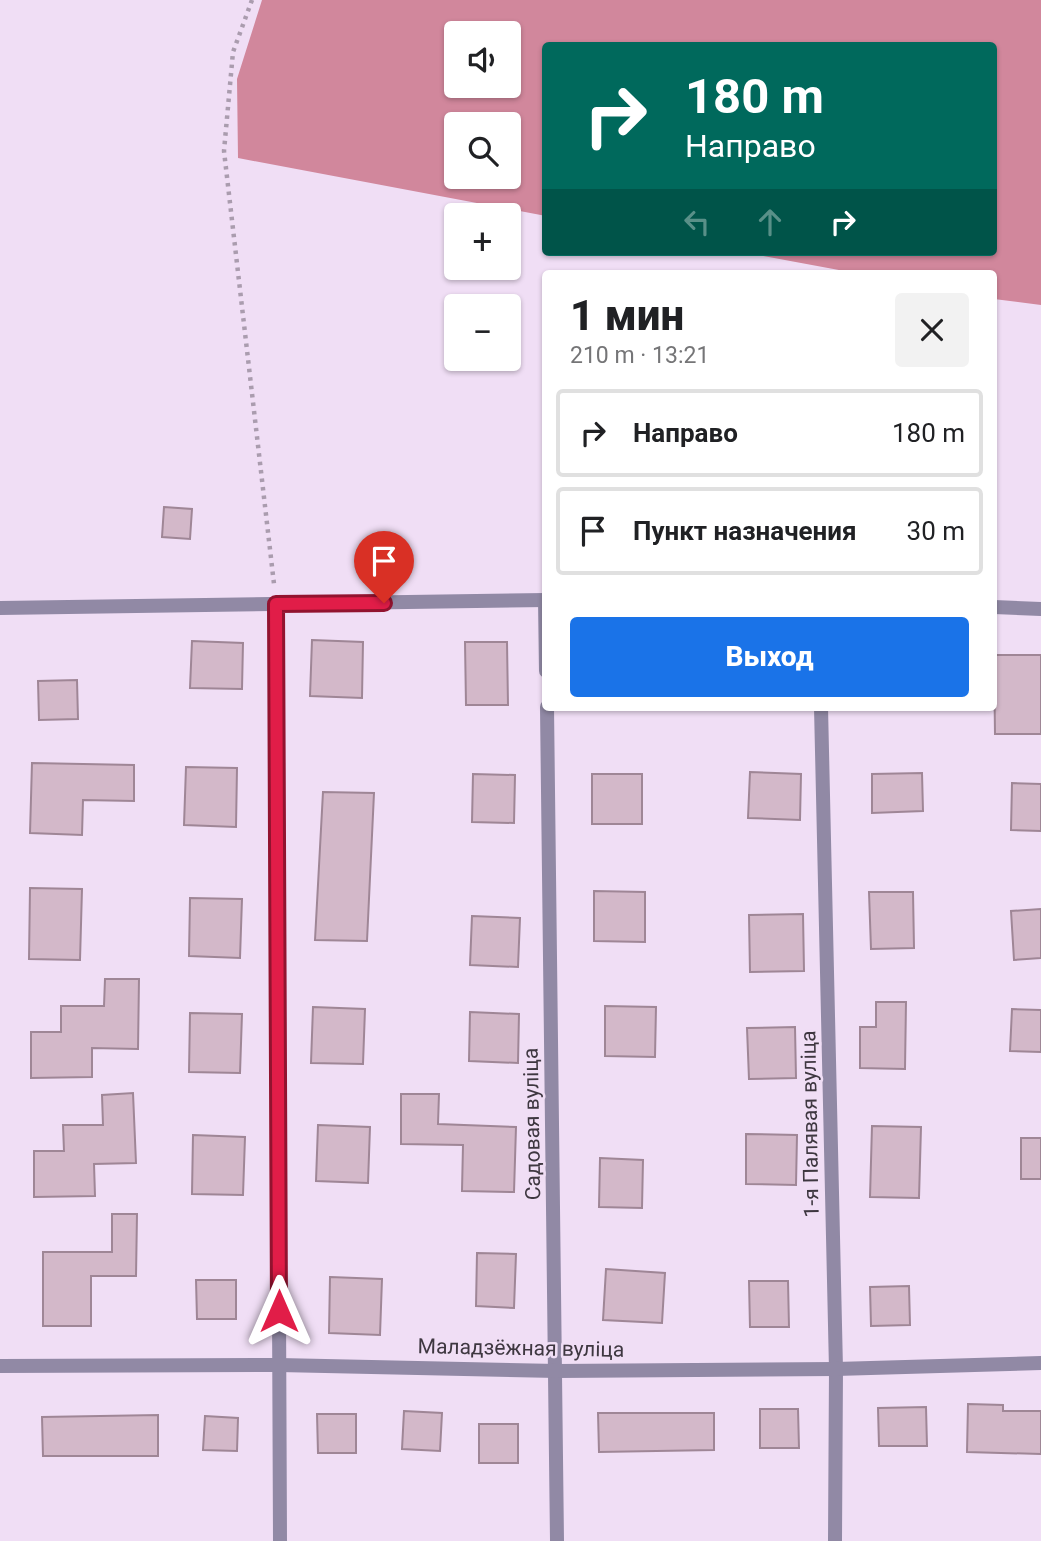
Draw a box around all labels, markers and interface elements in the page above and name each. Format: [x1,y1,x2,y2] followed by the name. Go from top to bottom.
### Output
[444,21,521,371] map controls
[444,21,521,98] button: sound
[685,68,824,125] text: 180 m
[570,70,661,161] icon: right
[444,112,521,189] button: search
[685,127,816,165] text: Направо
[444,203,521,280] button: +
[678,203,716,241] icon: left
[751,203,789,241] icon: ahead
[824,203,862,241] icon: right
[570,291,684,340] text: 1 мин
[895,293,969,367] button: close
[444,294,521,371] button: −
[570,342,709,369] text: 210 m · 13:21
[574,414,612,452] icon: right
[633,418,738,448] text: Направо
[892,418,965,448] text: 180 m
[574,512,612,550] icon: arrive
[633,516,857,546] text: Пункт назначения
[907,516,965,546] text: 30 m
[354,531,414,603] pin
[365,542,403,580] icon: arrive
[570,617,969,697] button: Выход
[796,1030,824,1218] street label: 1-я Палявая вуліца
[519,1048,545,1200] street label: Садовая вуліца
[242,1274,316,1348] position arrow
[417,1334,625,1362] street label: Маладзёжная вуліца

